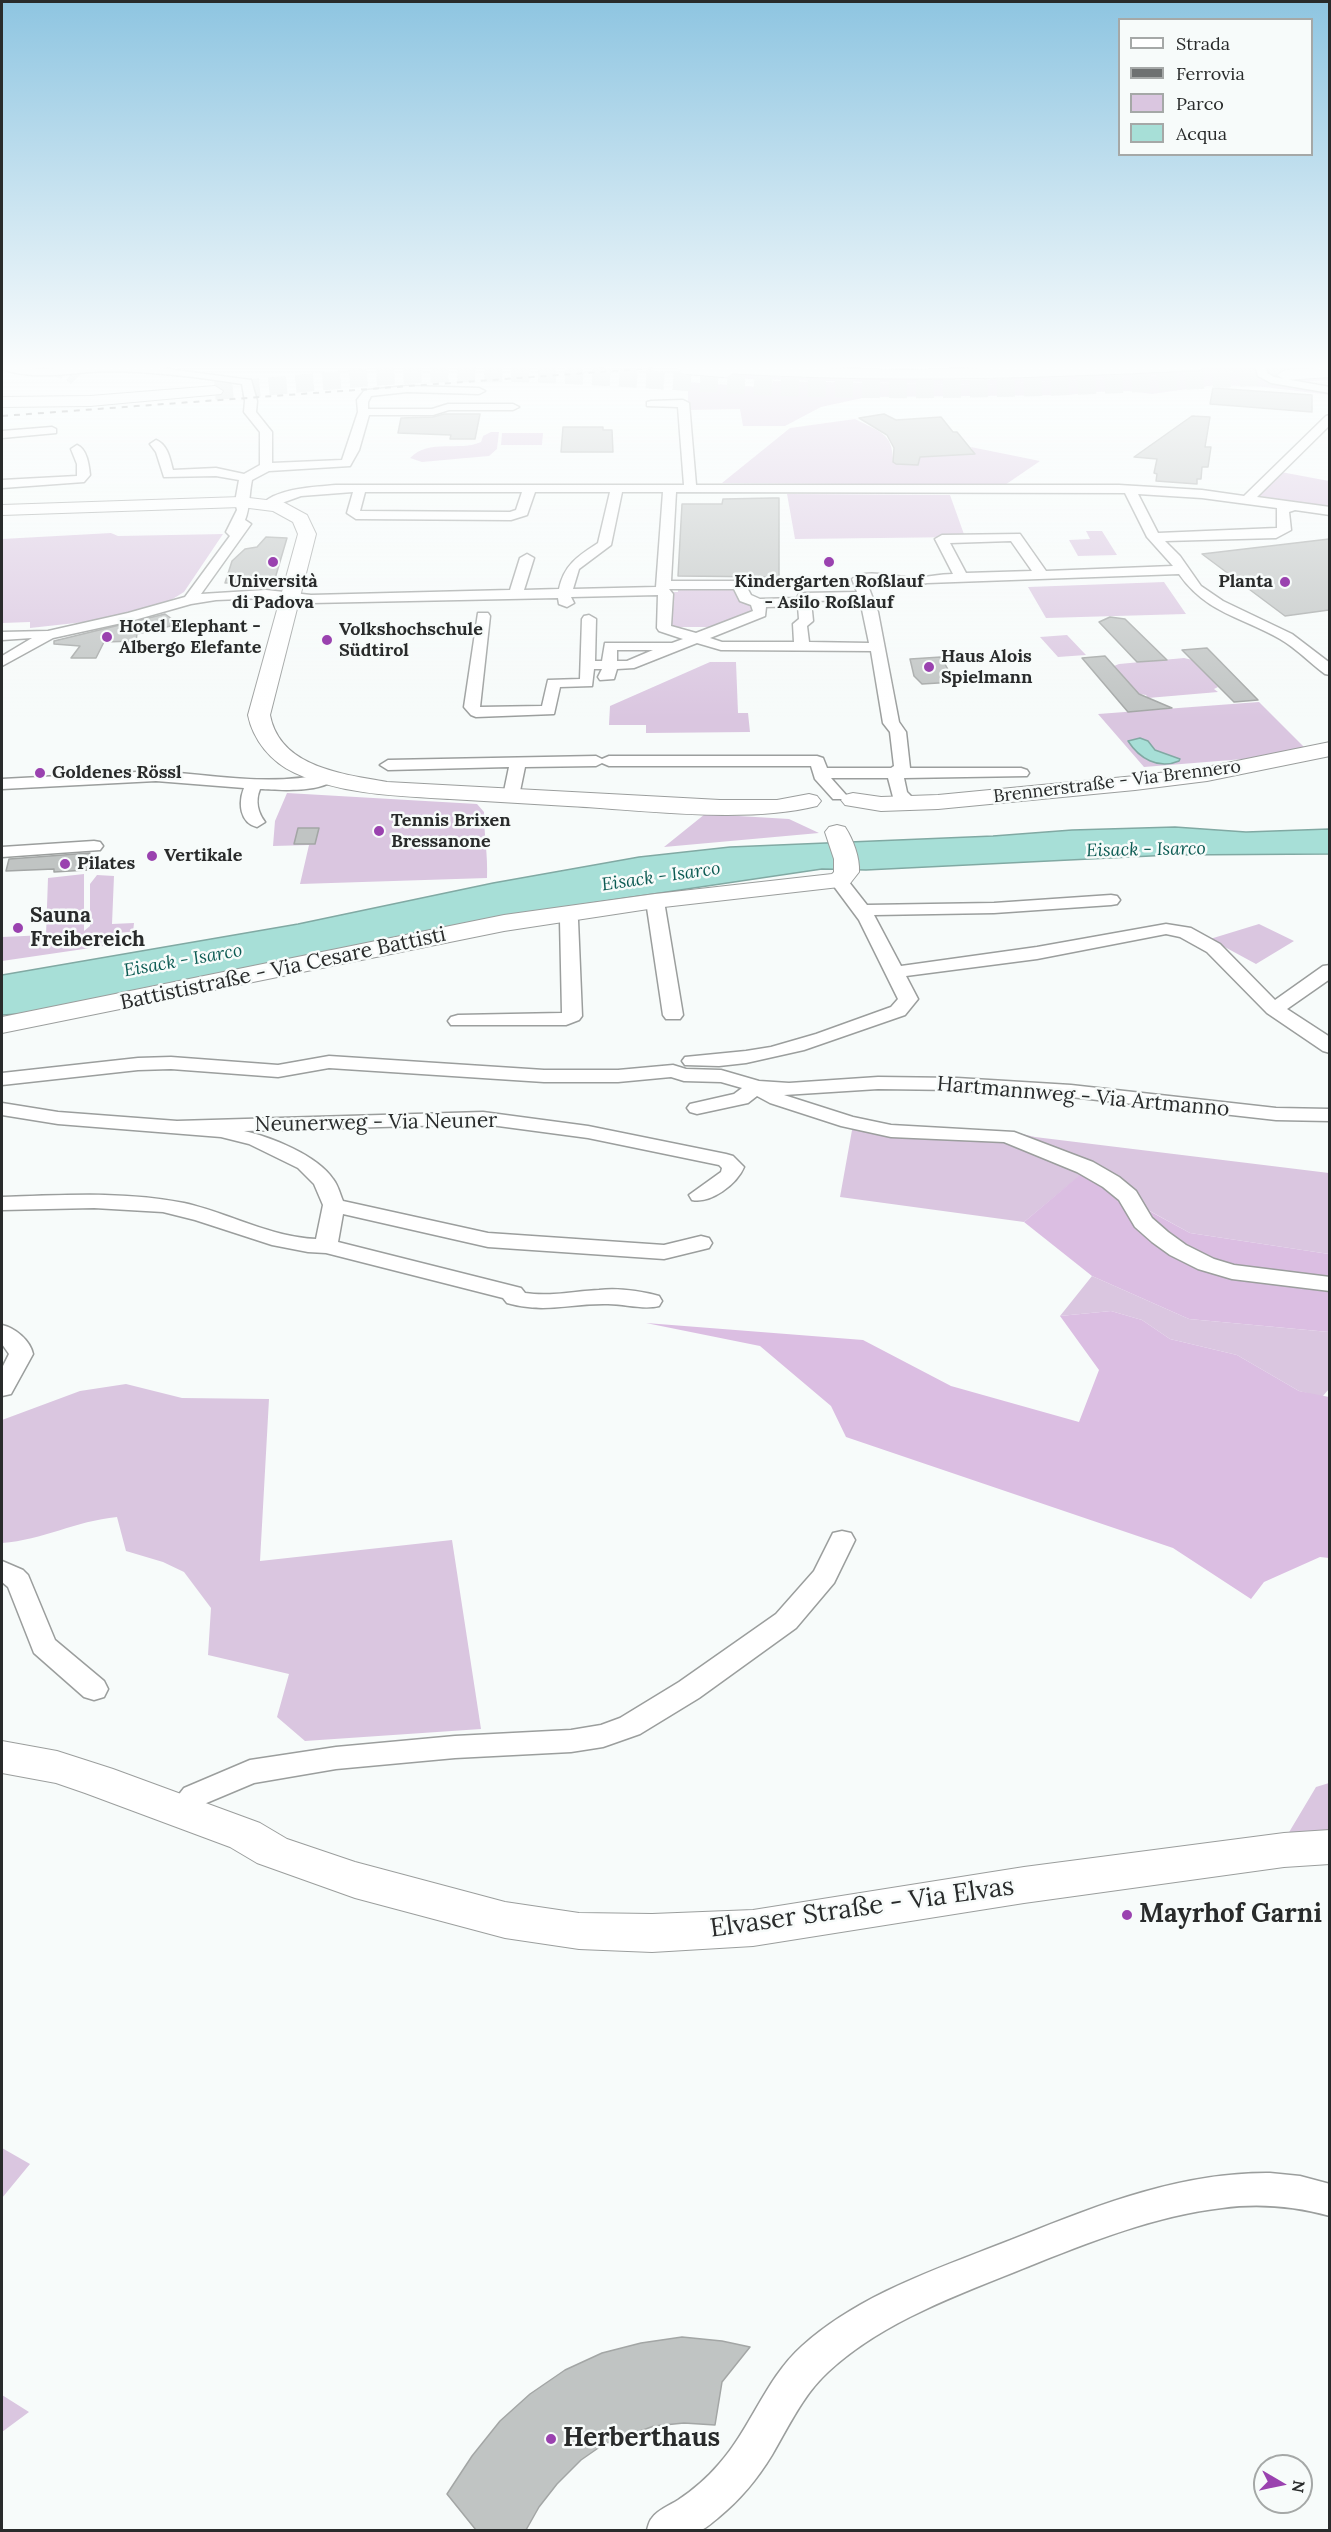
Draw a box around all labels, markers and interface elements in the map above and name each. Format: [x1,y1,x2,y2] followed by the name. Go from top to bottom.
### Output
[1118,18,1313,156] legend
[1176,32,1230,55] text: Strada
[1176,62,1245,85] text: Ferrovia
[1176,92,1224,115] text: Parco
[1176,122,1227,145] text: Acqua
[266,555,280,569] marker: Università di Padova
[822,555,836,569] marker: Kindergarten Roßlauf - Asilo Roßlauf
[228,571,318,614] place label: Università di Padova
[734,571,924,614] place label: Kindergarten Roßlauf - Asilo Roßlauf
[1218,571,1273,593] place label: Planta
[1278,575,1292,589] marker: Planta
[119,616,261,658] place label: Hotel Elephant - Albergo Elefante
[339,619,483,662] place label: Volkshochschule Südtirol
[100,630,114,644] marker: Hotel Elephant - Albergo Elefante
[320,633,334,647] marker: Volkshochschule Südtirol
[941,646,1033,688] place label: Haus Alois Spielmann
[922,660,936,674] marker: Haus Alois Spielmann
[992,756,1242,808] street label: Brennerstraße - Via Brennero
[52,762,182,784] place label: Goldenes Rössl
[33,766,47,780] marker: Goldenes Rössl
[391,810,511,852] place label: Tennis Brixen Bressanone
[372,824,386,838] marker: Tennis Brixen Bressanone
[1086,838,1206,862] water label: Eisack - Isarco
[164,845,242,867] place label: Vertikale
[145,849,159,863] marker: Vertikale
[77,853,135,875] place label: Pilates
[58,857,72,871] marker: Pilates
[600,858,722,896] water label: Eisack - Isarco
[30,903,145,953] place label: Sauna Freibereich
[11,921,25,935] marker: Sauna Freibereich
[118,922,448,1016] street label: Battististraße - Via Cesare Battisti
[122,940,244,982] water label: Eisack - Isarco
[936,1072,1230,1122] street label: Hartmannweg - Via Artmanno
[255,1108,497,1138] street label: Neunerweg - Via Neuner
[708,1871,1016,1945] street label: Elvaser Straße - Via Elvas
[1139,1899,1322,1931] place label: Mayrhof Garni
[1120,1908,1134,1922] marker: Mayrhof Garni
[563,2423,720,2455] place label: Herberthaus
[544,2432,558,2446] marker: Herberthaus
[1253,2454,1313,2514] north arrow
[1288,2479,1310,2494] text: N

